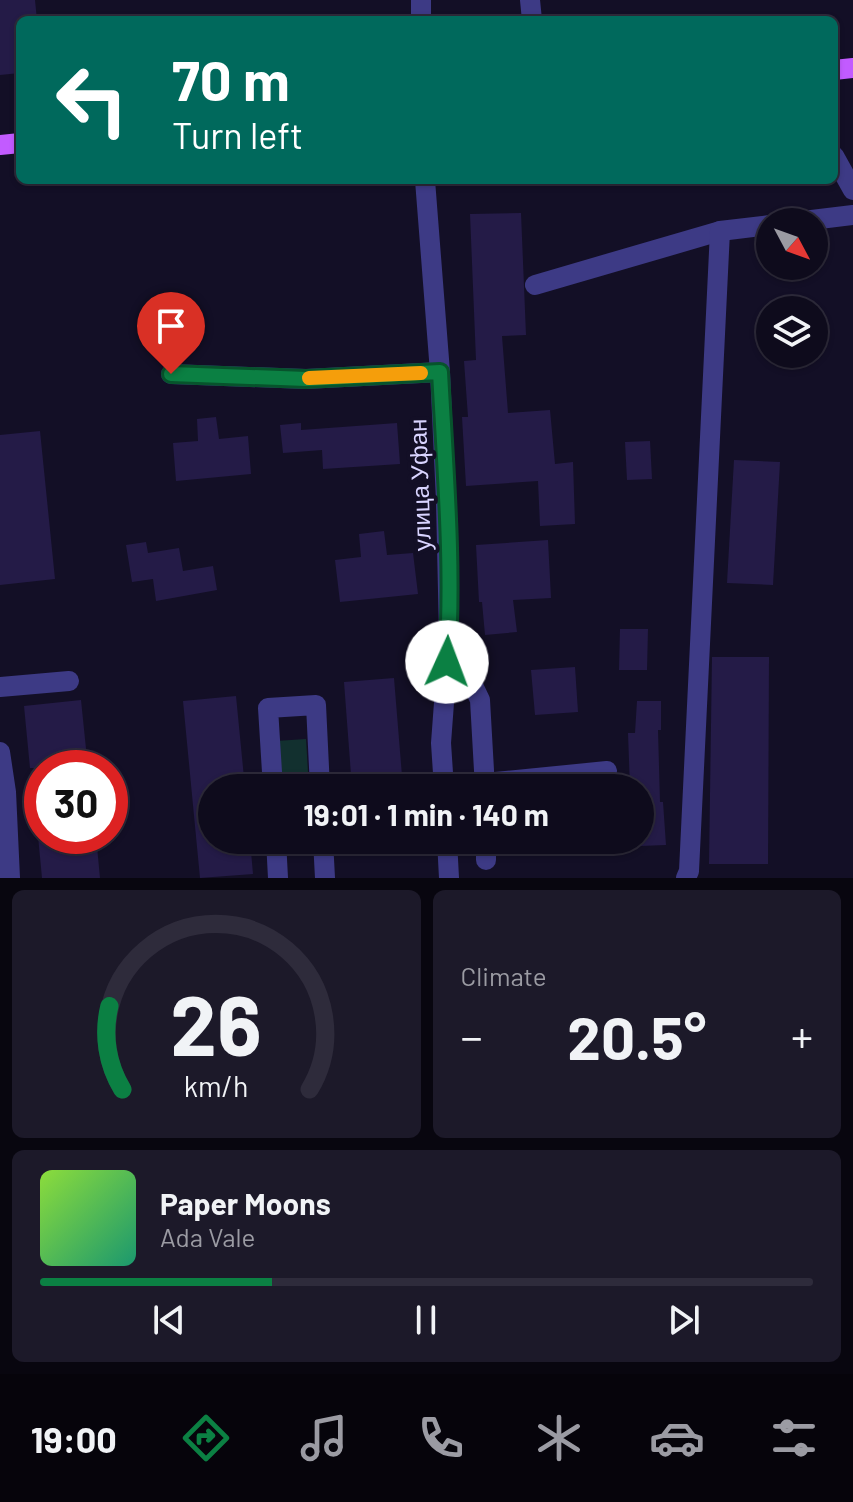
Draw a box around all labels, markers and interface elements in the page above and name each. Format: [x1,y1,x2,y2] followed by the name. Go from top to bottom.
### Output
[172,45,290,112] text: 70 m
[40,48,144,152] icon: left
[172,113,303,156] text: Turn left
[756,208,828,280] north arrow
[756,208,828,368] map controls
[137,292,205,374] pin
[756,296,828,368] button: layers
[149,304,193,348] icon: arrive
[402,418,436,552] street label: улица Уфан
[405,620,489,704] position arrow
[24,750,128,854] speed limit sign: 30
[303,796,549,832] text: 19:01 · 1 min · 140 m
[461,960,547,991] text: Climate
[171,973,262,1073] text: 26
[567,1000,706,1072] text: 20.5°
[461,1009,483,1062] text: −
[791,1009,813,1062] text: +
[184,1068,249,1103] text: km/h
[160,1185,331,1221] text: Paper Moons
[160,1221,255,1252] text: Ada Vale
[147,1298,191,1342] icon: previous
[404,1298,448,1342] icon: pause
[662,1298,706,1342] icon: next
[178,1410,234,1466] icon: directions
[296,1410,352,1466] icon: music
[413,1410,469,1466] icon: phone
[531,1410,587,1466] icon: climate
[649,1410,705,1466] icon: car
[766,1410,822,1466] icon: filters
[31,1417,117,1460] text: 19:00

